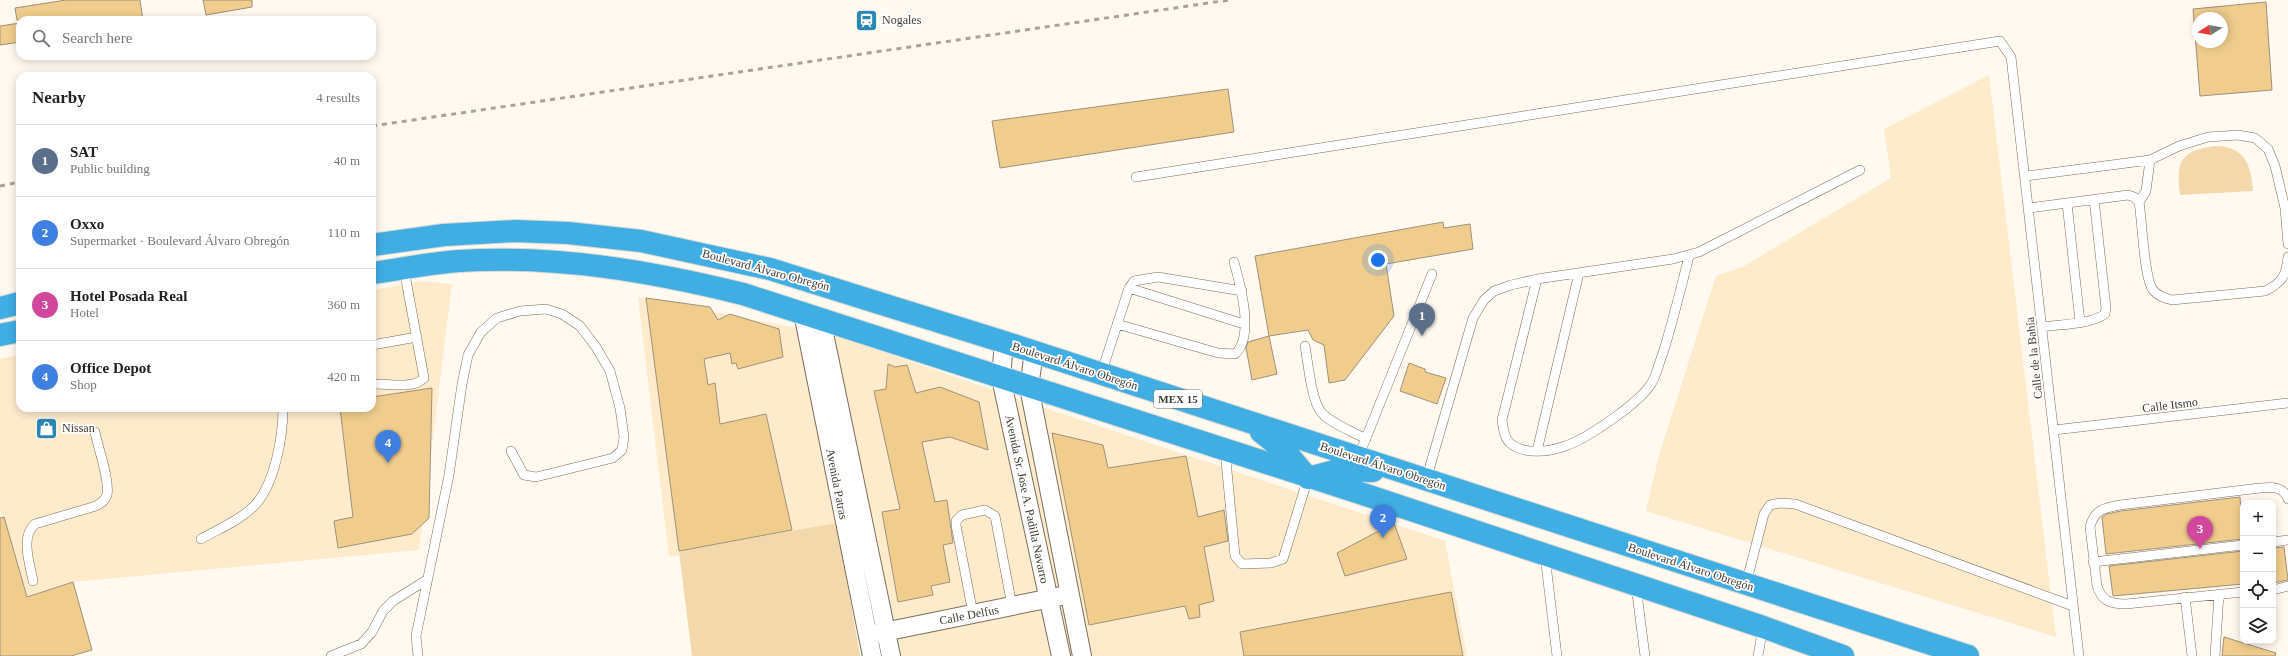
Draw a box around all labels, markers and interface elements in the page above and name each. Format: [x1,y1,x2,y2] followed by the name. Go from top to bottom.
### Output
[853,7,879,33] station icon: Nogales
[2192,12,2228,48] north arrow
[882,13,922,27] place label: Nogales
[16,16,376,60] search box
[30,27,52,49] icon: search
[62,30,132,46] text: Search here
[32,88,86,107] text: Nearby
[316,90,360,105] text: 4 results
[70,144,98,160] text: SAT
[42,153,48,168] text: 1
[334,153,360,168] text: 40 m
[70,161,150,176] text: Public building
[70,216,104,232] text: Oxxo
[42,225,48,240] text: 2
[328,225,360,240] text: 110 m
[70,233,290,248] text: Supermarket · Boulevard Álvaro Obregón
[701,246,831,294] street label: Boulevard Álvaro Obregón
[1368,250,1388,270] your location
[70,288,188,304] text: Hotel Posada Real
[42,297,48,312] text: 3
[327,297,360,312] text: 360 m
[1409,303,1435,336] pin: 1
[70,305,99,320] text: Hotel
[2023,316,2045,400] street label: Calle de la Bahía
[1010,339,1140,393] street label: Boulevard Álvaro Obregón
[70,360,151,376] text: Office Depot
[42,369,48,384] text: 4
[327,369,360,384] text: 420 m
[70,377,97,392] text: Shop
[1154,390,1202,408] road number: MEX 15
[2142,395,2198,415] street label: Calle Itsmo
[1002,413,1052,585] street label: Avenida Sr. Jose A. Padilla Navarro
[34,415,60,441] shop icon: Nissan
[62,421,95,435] place label: Nissan
[375,430,401,463] pin: 4
[1318,439,1448,493] street label: Boulevard Álvaro Obregón
[823,447,851,521] street label: Avenida Patras
[2240,500,2276,644] map controls
[2240,500,2276,536] button: +
[1370,505,1396,538] pin: 2
[2187,516,2213,549] pin: 3
[2240,536,2276,572] button: −
[1626,540,1756,594] street label: Boulevard Álvaro Obregón
[2240,572,2276,608] button: locate
[938,602,1000,628] street label: Calle Delfus
[2240,608,2276,644] button: layers

